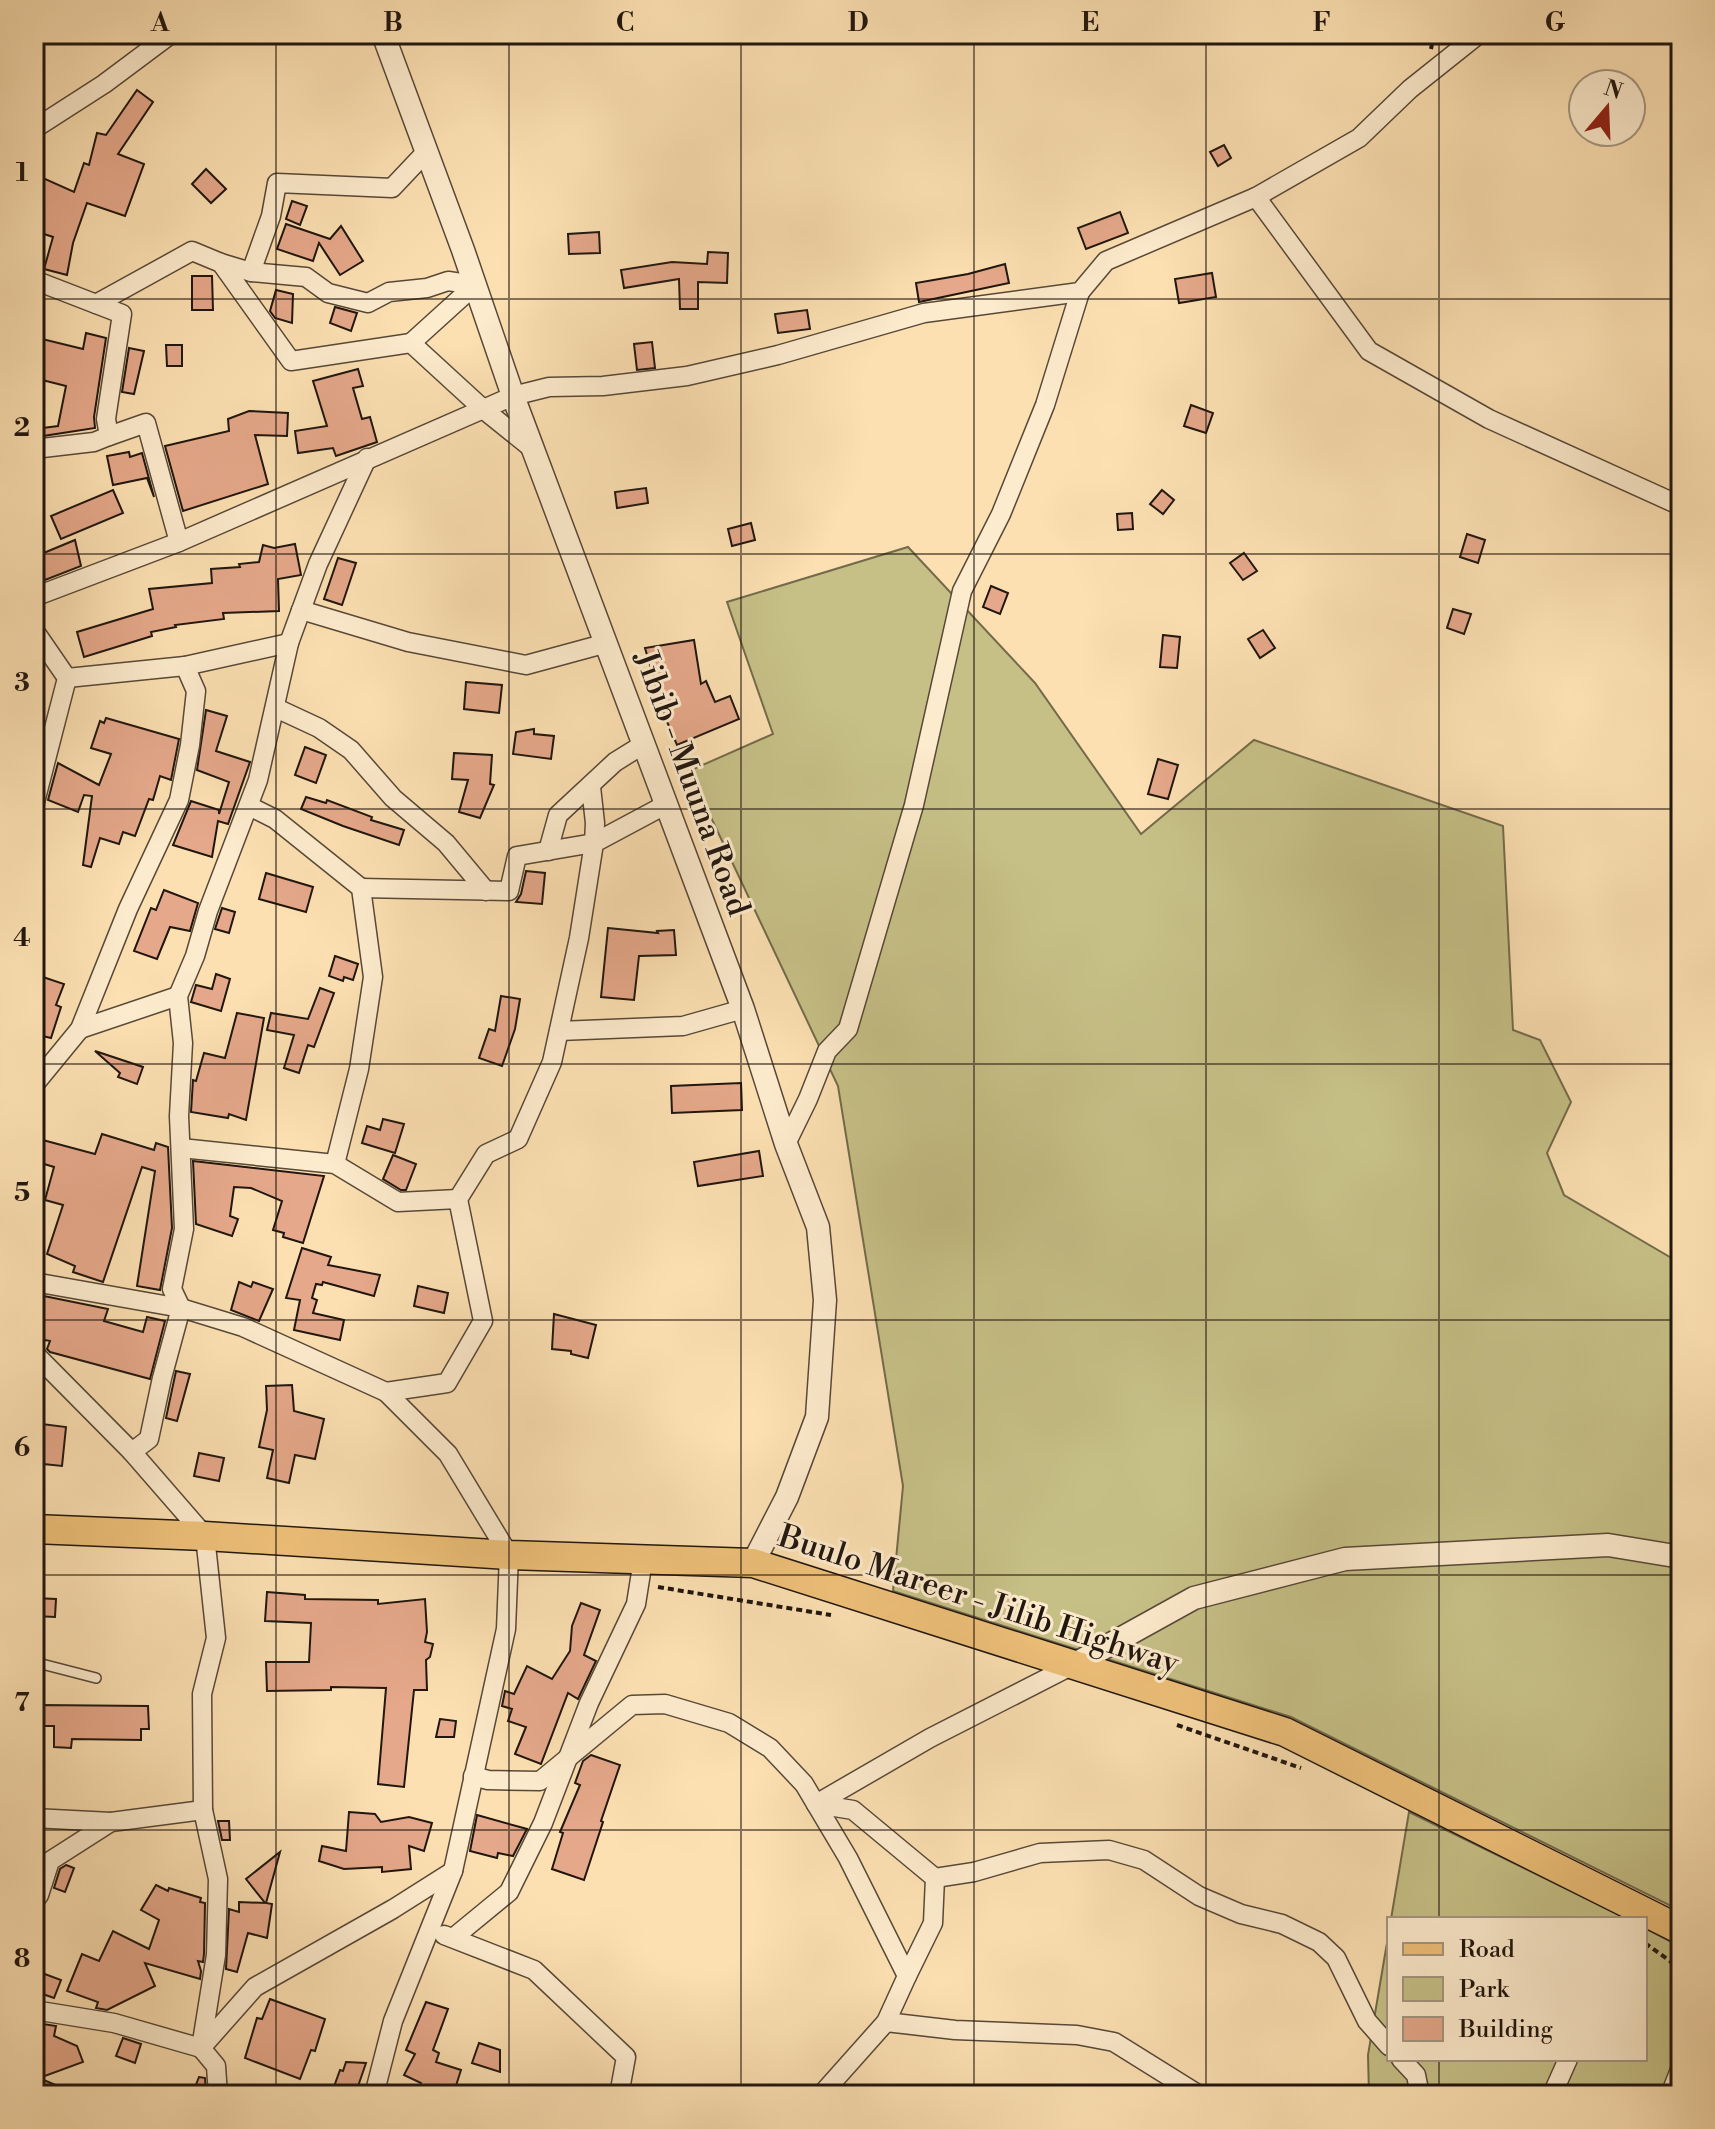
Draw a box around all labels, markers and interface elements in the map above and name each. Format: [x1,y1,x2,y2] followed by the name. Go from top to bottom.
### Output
[150,7,170,39] text: A
[383,7,403,39] text: B
[616,7,634,39] text: C
[848,7,868,39] text: D
[1081,7,1099,39] text: E
[1313,7,1331,39] text: F
[1545,7,1566,39] text: G
[1567,68,1647,148] north arrow
[1600,75,1626,106] text: N
[16,157,29,189] text: 1
[14,412,30,444] text: 2
[625,644,759,921] street label: Jibib - Muuna Road
[14,667,30,699] text: 3
[13,922,31,954] text: 4
[14,1177,30,1209] text: 5
[14,1432,30,1464] text: 6
[773,1516,1184,1684] street label: Buulo Mareer - Jilib Highway
[14,1687,30,1719] text: 7
[1387,1917,1647,2061] legend
[1459,1935,1515,1965] text: Road
[14,1943,30,1975] text: 8
[1459,1975,1510,2005] text: Park
[1458,2015,1553,2045] text: Building

